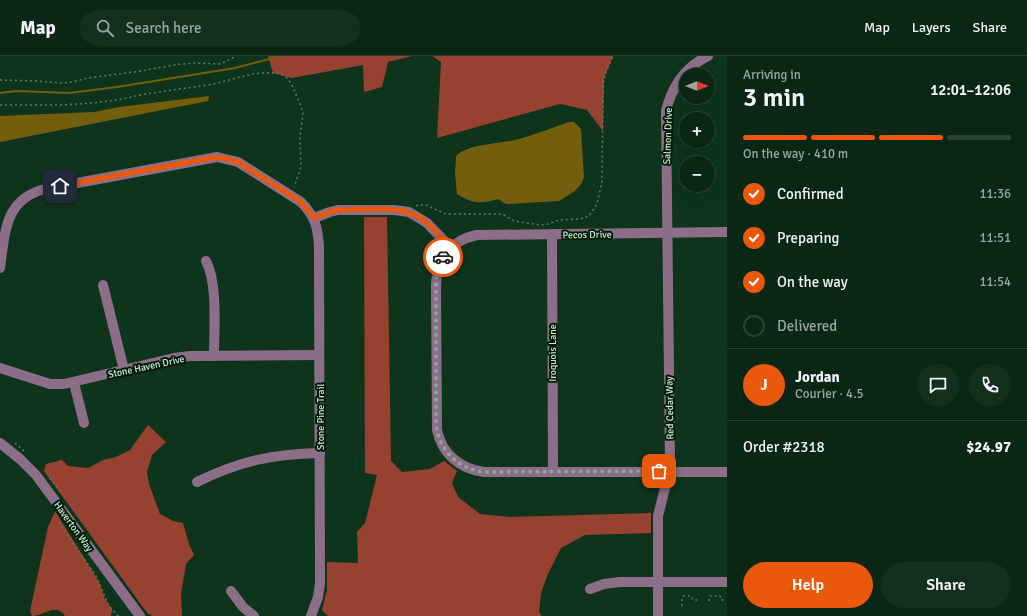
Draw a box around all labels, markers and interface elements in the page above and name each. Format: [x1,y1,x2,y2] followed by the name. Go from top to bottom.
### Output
[80,10,360,46] search box
[20,16,56,40] text: Map
[94,17,116,39] icon: search
[126,19,201,37] text: Search here
[864,19,890,36] text: Map
[912,19,951,36] text: Layers
[973,19,1007,36] text: Share
[743,67,801,83] text: Arriving in
[679,68,715,104] north arrow
[679,68,715,192] map controls
[930,81,1011,99] text: 12:01–12:06
[743,82,805,114] text: 3 min
[661,107,675,165] street label: Salmon Drive
[679,112,715,148] button: +
[743,146,848,162] text: On the way · 410 m
[679,156,715,192] button: −
[43,169,77,203] pin
[49,175,71,197] icon: home
[743,183,765,205] icon: check
[777,185,844,203] text: Confirmed
[979,186,1011,202] text: 11:36
[743,227,765,249] icon: check
[562,229,612,241] street label: Pecos Drive
[777,229,840,247] text: Preparing
[979,230,1011,246] text: 11:51
[423,237,463,277] courier
[432,246,454,268] icon: car
[743,271,765,293] icon: check
[777,273,848,291] text: On the way
[979,274,1011,290] text: 11:54
[777,317,837,335] text: Delivered
[547,324,559,382] street label: Iroquois Lane
[107,353,186,381] street label: Stone Haven Drive
[917,364,959,406] button: chat
[969,364,1011,406] button: phone
[795,368,840,386] text: Jordan
[663,376,677,440] street label: Red Cedar Way
[760,376,768,394] text: J
[315,384,327,450] street label: Stone Pine Trail
[795,386,864,402] text: Courier · 4.5
[743,438,825,456] text: Order #2318
[966,438,1011,456] text: $24.97
[642,454,676,488] pin
[648,460,670,482] icon: bag
[51,499,96,554] street label: Haverton Way
[743,562,873,608] button: Help
[881,562,1011,608] button: Share

